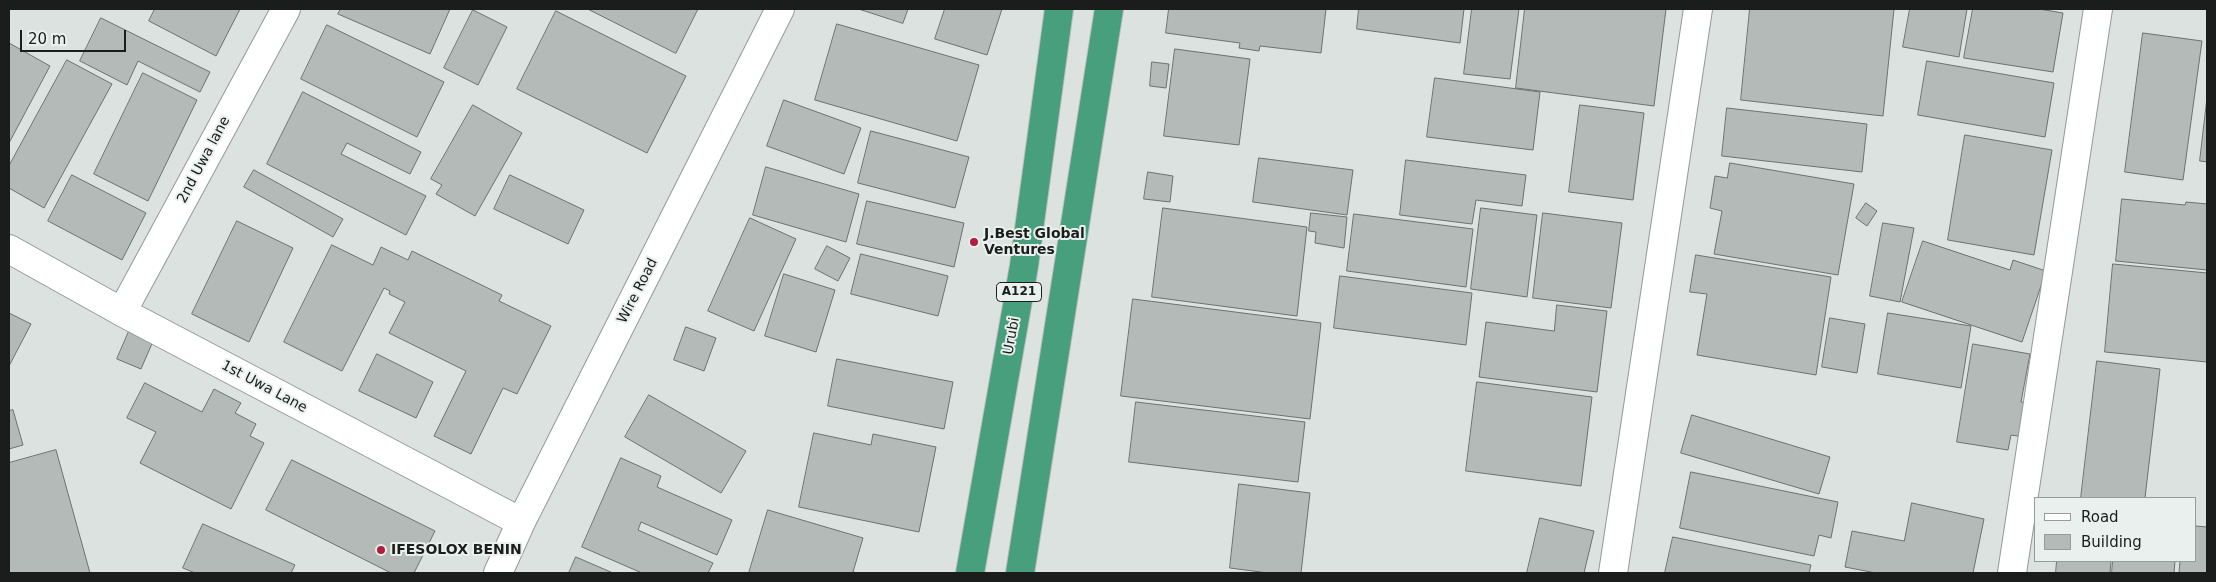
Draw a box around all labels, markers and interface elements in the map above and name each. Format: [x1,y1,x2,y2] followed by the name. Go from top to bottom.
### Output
[22,20,129,52] scale bar
[28,30,66,48] text: 20 m
[174,114,234,206] street label: 2nd Uwa lane
[984,226,1085,258] place label: J.Best Global Ventures
[968,236,980,248] marker: J.Best Global Ventures
[614,256,662,326] street label: Wire Road
[996,282,1042,302] road number: A121
[1000,316,1024,356] street label: Urubi
[218,357,310,417] street label: 1st Uwa Lane
[2034,497,2196,562] legend
[2081,508,2119,526] text: Road
[2081,533,2142,551] text: Building
[391,542,522,558] place label: IFESOLOX BENIN
[375,544,387,556] marker: IFESOLOX BENIN

